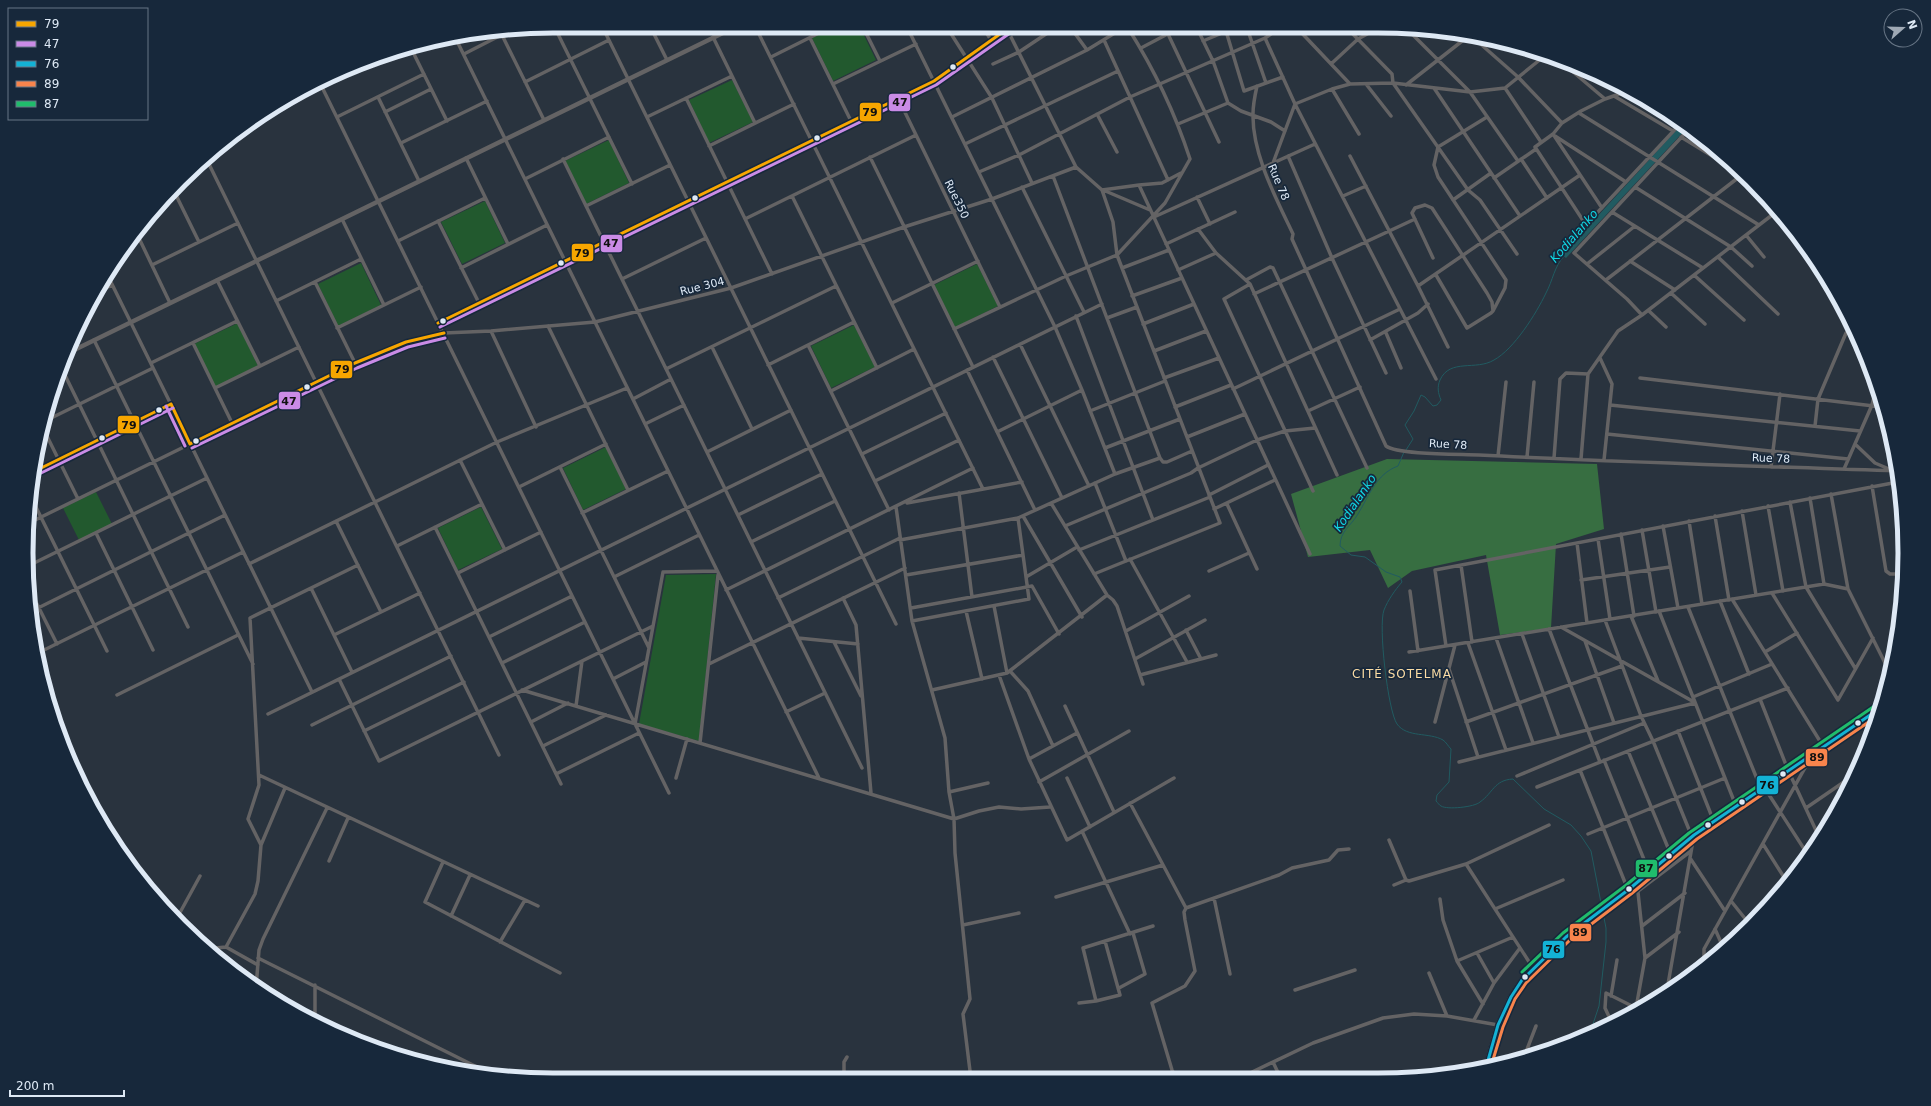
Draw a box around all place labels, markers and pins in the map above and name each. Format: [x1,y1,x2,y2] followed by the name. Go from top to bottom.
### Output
[948,62,958,72] unlabelled marker
[812,133,822,143] unlabelled marker
[690,193,700,203] unlabelled marker
[556,258,566,268] unlabelled marker
[438,316,448,326] unlabelled marker
[302,382,312,392] unlabelled marker
[154,405,164,415] unlabelled marker
[97,433,107,443] unlabelled marker
[191,436,201,446] unlabelled marker
[1853,718,1863,728] unlabelled marker
[1778,769,1788,779] unlabelled marker
[1737,797,1747,807] unlabelled marker
[1703,820,1713,830] unlabelled marker
[1664,851,1674,861] unlabelled marker
[1624,884,1634,894] unlabelled marker
[1520,972,1530,982] unlabelled marker

